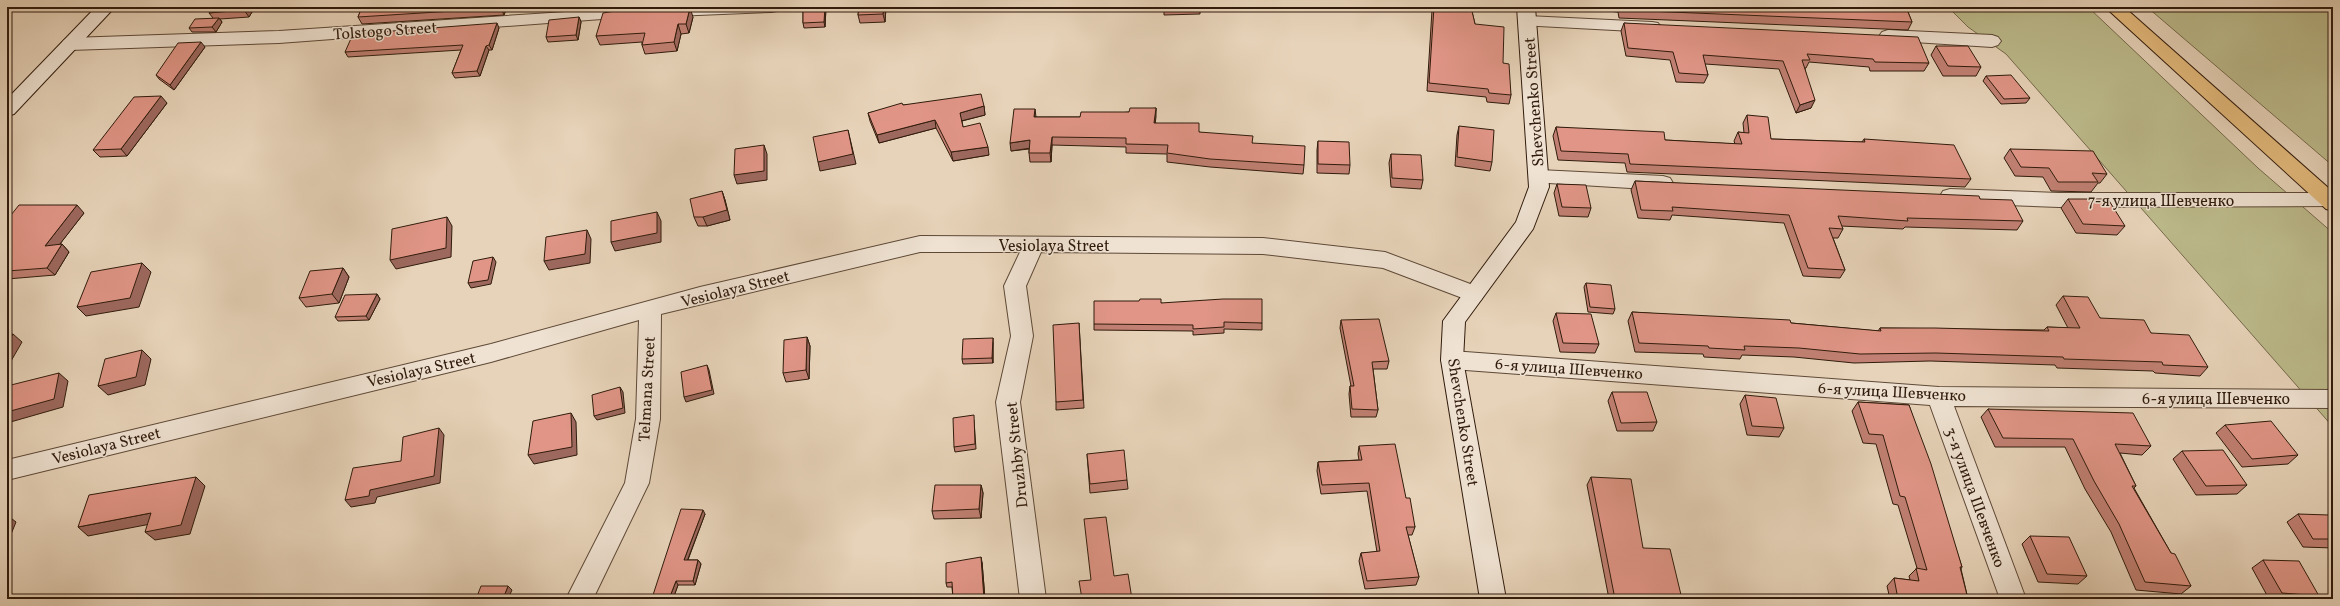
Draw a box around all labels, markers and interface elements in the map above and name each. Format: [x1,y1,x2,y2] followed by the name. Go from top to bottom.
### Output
[332,17,438,47] street label: Tolstogo Street
[1519,36,1550,167] street label: Shevchenko Street
[2088,191,2234,213] street label: 7-я улица Шевченко
[998,236,1110,258] street label: Vesiolaya Street
[679,266,792,314] street label: Vesiolaya Street
[634,336,662,442] street label: Telmana Street
[365,348,478,394] street label: Vesiolaya Street
[1494,354,1644,386] street label: 6-я улица Шевченко
[1441,357,1483,488] street label: Shevchenko Street
[1817,378,1966,408] street label: 6-я улица Шевченко
[2142,389,2290,411] street label: 6-я улица Шевченко
[1001,400,1035,509] street label: Druzhby Street
[50,423,163,471] street label: Vesiolaya Street
[1939,424,2010,571] street label: 3-я улица Шевченко

